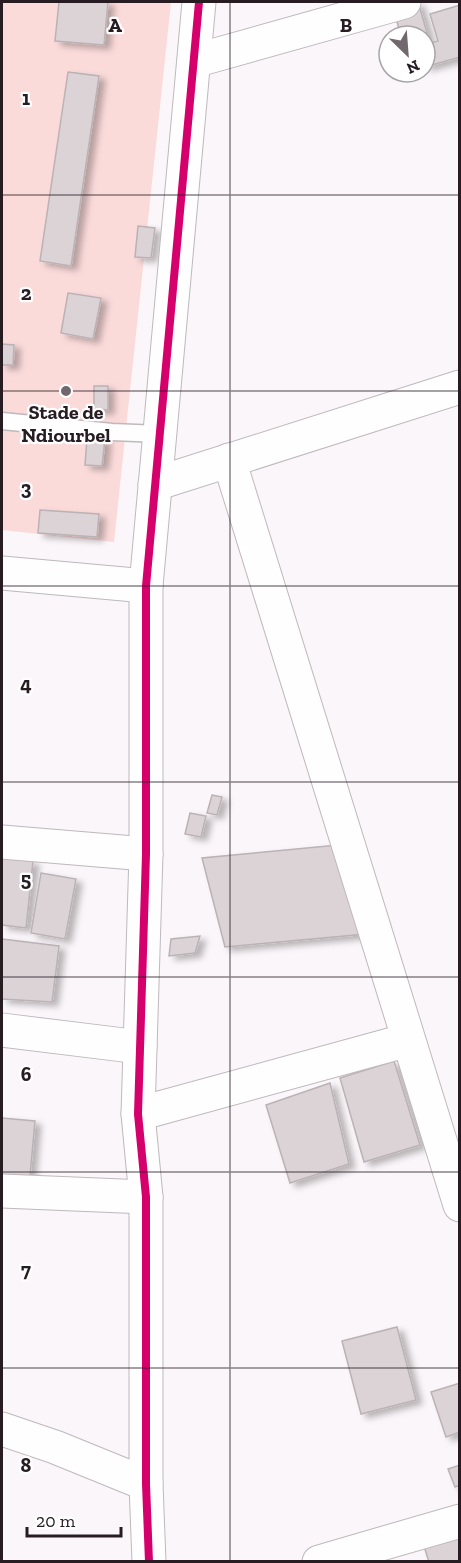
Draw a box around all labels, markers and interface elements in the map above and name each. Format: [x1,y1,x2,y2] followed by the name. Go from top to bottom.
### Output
[108,13,122,37] text: A
[340,13,352,37] text: B
[377,24,437,84] north arrow
[404,56,423,78] text: N
[22,86,30,110] text: 1
[21,281,32,305] text: 2
[59,384,73,398] marker: Stade de Ndiourbel
[21,400,111,447] place label: Stade de Ndiourbel
[21,476,32,500] text: 3
[20,672,32,696] text: 4
[21,867,31,891] text: 5
[21,1062,32,1086] text: 6
[21,1258,31,1282] text: 7
[21,1453,32,1477] text: 8
[27,1500,122,1538] scale bar
[36,1510,76,1532] text: 20 m

